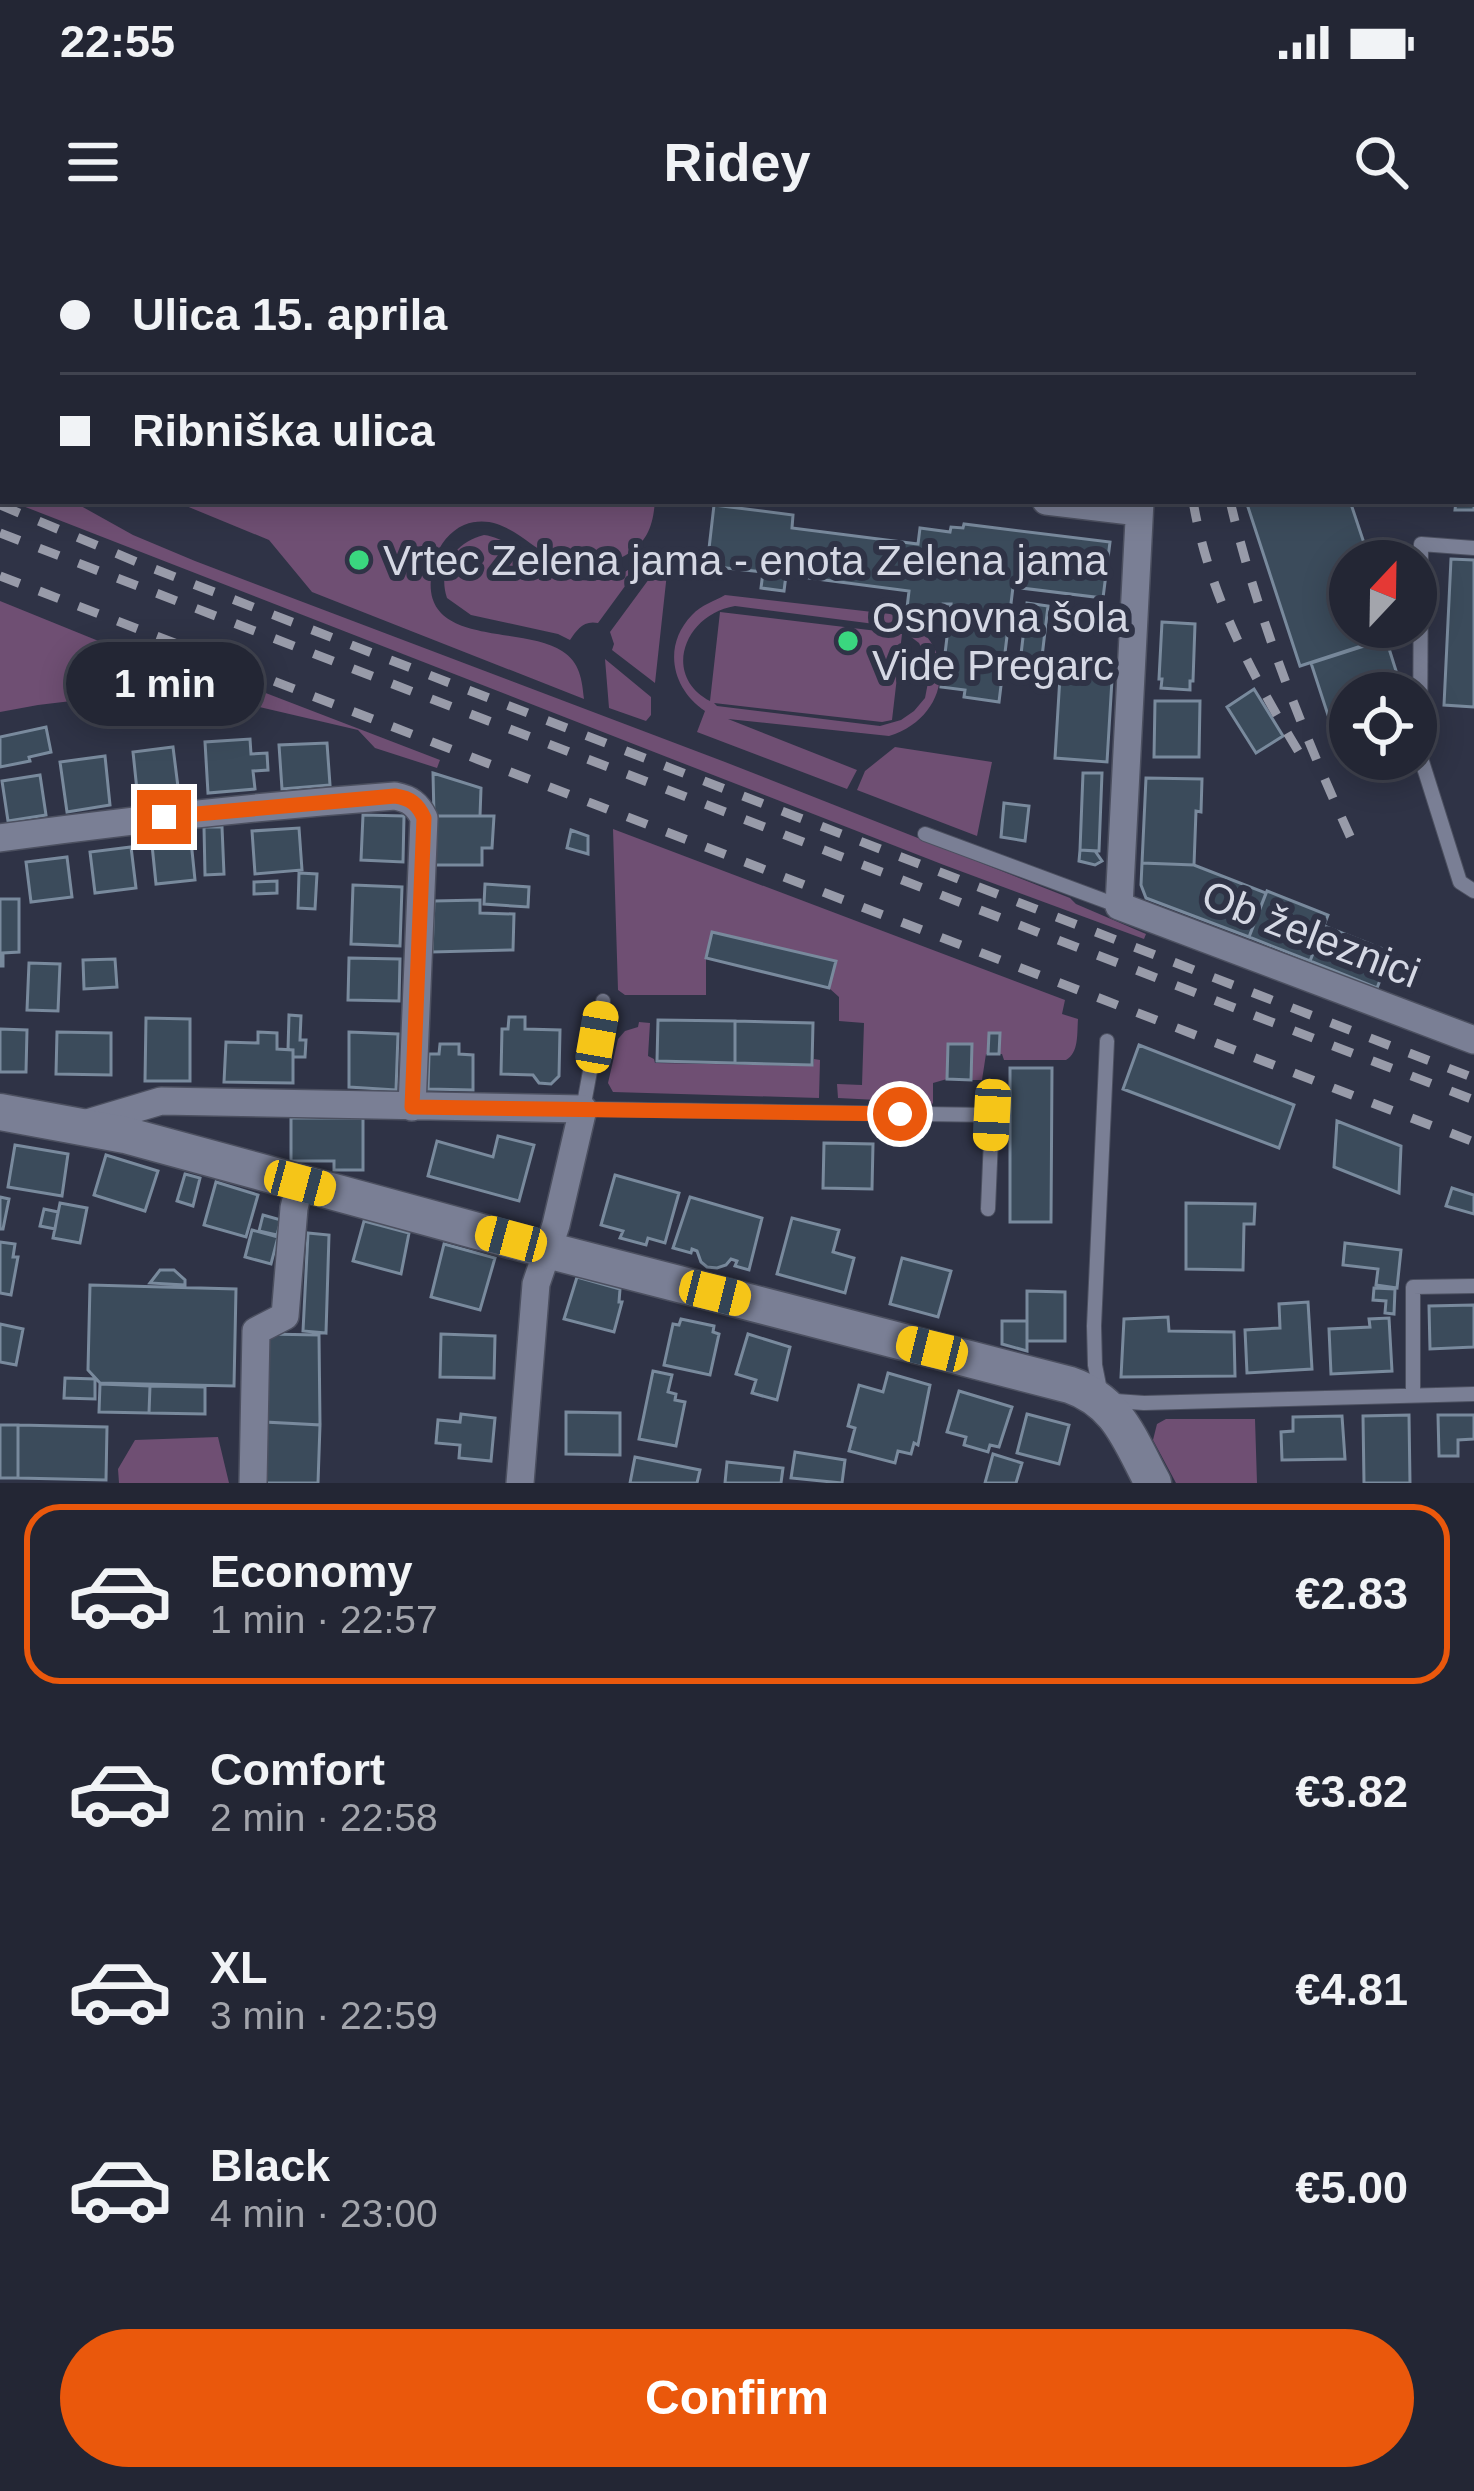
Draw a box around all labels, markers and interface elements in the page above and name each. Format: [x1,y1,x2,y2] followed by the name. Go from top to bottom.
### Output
[60,16,175,67] text: 22:55
[60,129,126,195] icon: menu
[1348,129,1414,195] icon: search
[663,132,811,192] text: Ridey
[132,289,447,340] text: Ulica 15. aprila
[132,405,435,456] text: Ribniška ulica
[383,537,1108,584] place label: Vrtec Zelena jama - enota Zelena jama
[1329,540,1437,648] north arrow
[1329,540,1437,780] map controls
[346,547,372,573] marker: Vrtec Zelena jama - enota Zelena jama
[872,594,1129,689] place label: Osnovna šola Vide Pregarc
[835,628,861,654] marker: Osnovna šola Vide Pregarc
[65,643,263,727] callout: 1 min
[114,662,216,705] text: 1 min
[1329,672,1437,780] button: locate
[137,790,191,844] route end
[1196,871,1426,997] street label: Ob železnici
[573,998,621,1076] car
[972,1078,1012,1152] car
[873,1087,927,1141] route start
[261,1156,339,1210] car
[472,1212,550,1266] car
[676,1267,754,1319] car
[893,1323,971,1375] car
[66,1540,174,1648] icon: car
[210,1546,413,1597] text: Economy
[1295,1568,1408,1619] text: €2.83
[210,1598,438,1641] text: 1 min · 22:57
[66,1738,174,1846] icon: car
[210,1744,385,1795] text: Comfort
[1295,1766,1408,1817] text: €3.82
[210,1796,438,1839] text: 2 min · 22:58
[66,1936,174,2044] icon: car
[210,1942,268,1993] text: XL
[1295,1964,1408,2015] text: €4.81
[210,1994,438,2037] text: 3 min · 22:59
[66,2134,174,2242] icon: car
[210,2140,330,2191] text: Black
[1295,2162,1408,2213] text: €5.00
[210,2192,438,2235] text: 4 min · 23:00
[60,2329,1414,2467] button: Confirm

